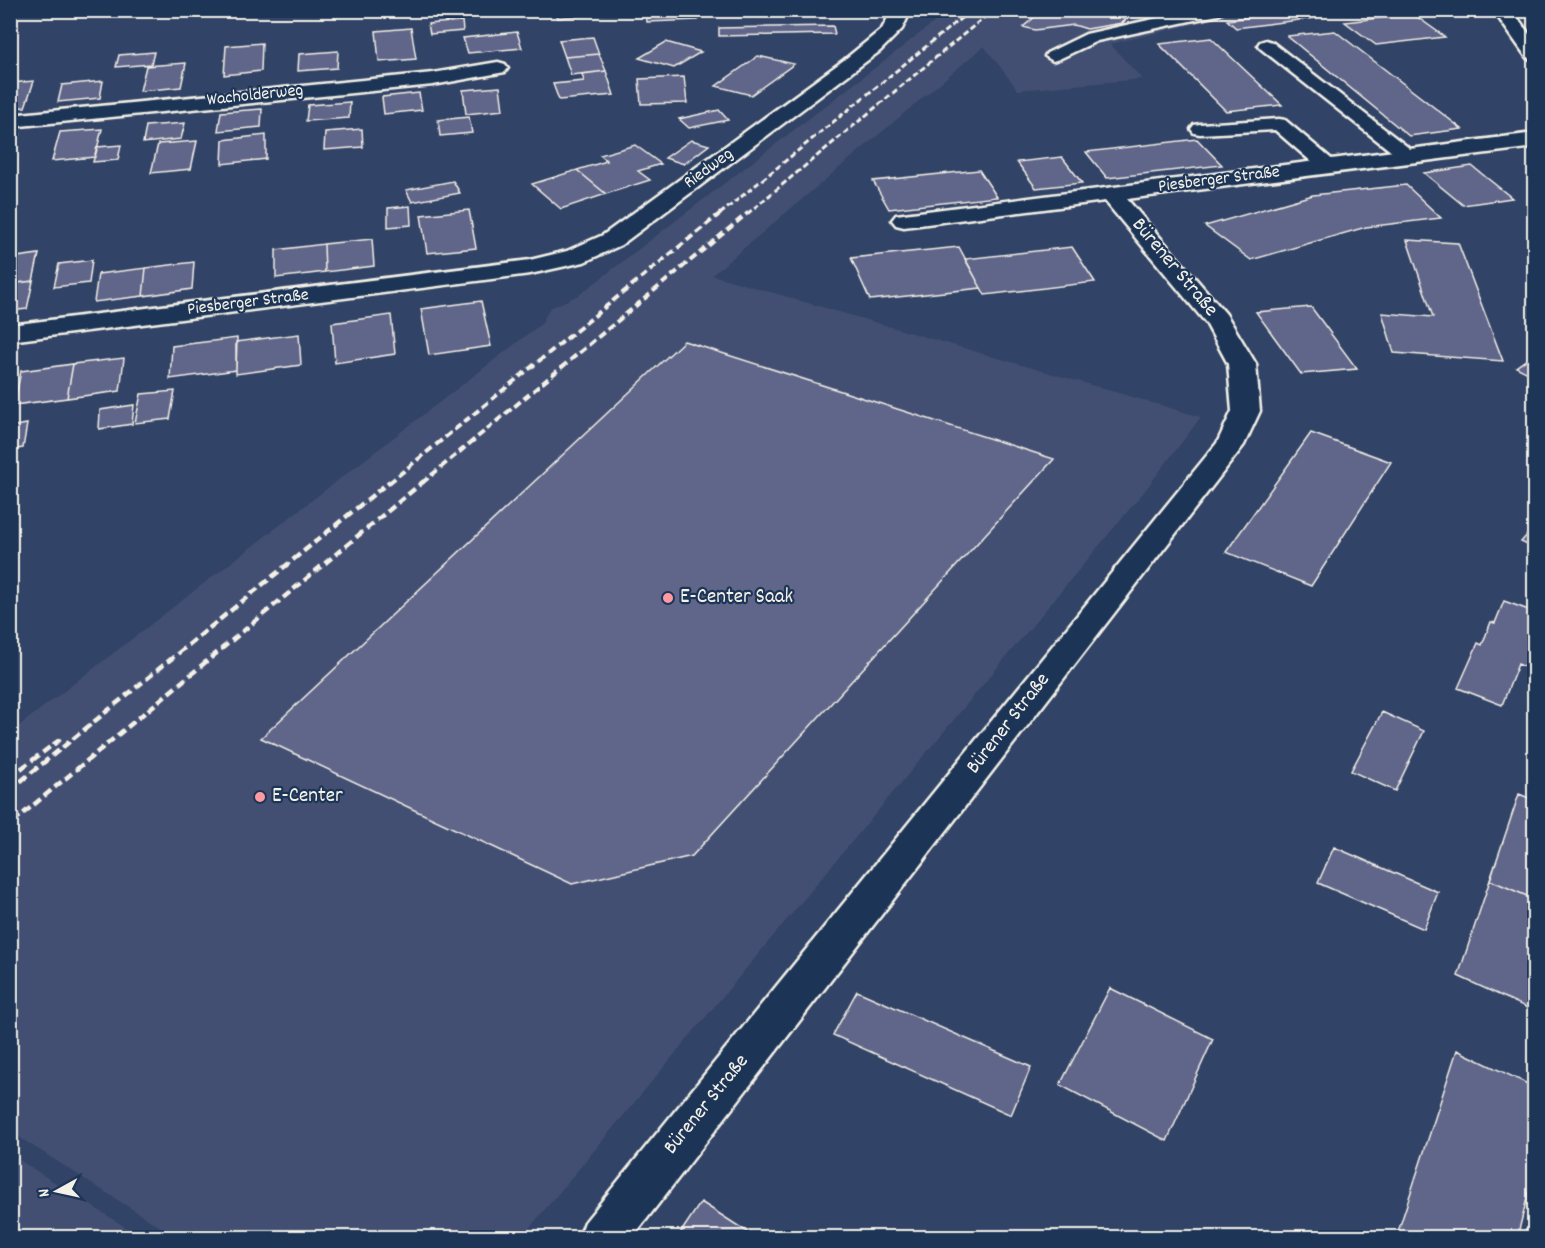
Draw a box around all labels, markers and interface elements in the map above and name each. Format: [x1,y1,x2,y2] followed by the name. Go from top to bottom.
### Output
[205,78,305,114] street label: Wacholderweg
[679,142,739,196] street label: Riedweg
[1157,160,1281,200] street label: Piesberger Straße
[1123,212,1225,324] street label: Bürener Straße
[186,283,310,323] street label: Piesberger Straße
[680,583,793,613] place label: E-Center Saak
[661,591,675,605] marker: E-Center Saak
[960,667,1058,781] street label: Bürener Straße
[272,782,343,812] place label: E-Center
[253,790,267,804] marker: E-Center
[657,1048,757,1162] street label: Bürener Straße
[27,1161,87,1221] north arrow
[33,1187,57,1198] text: N

